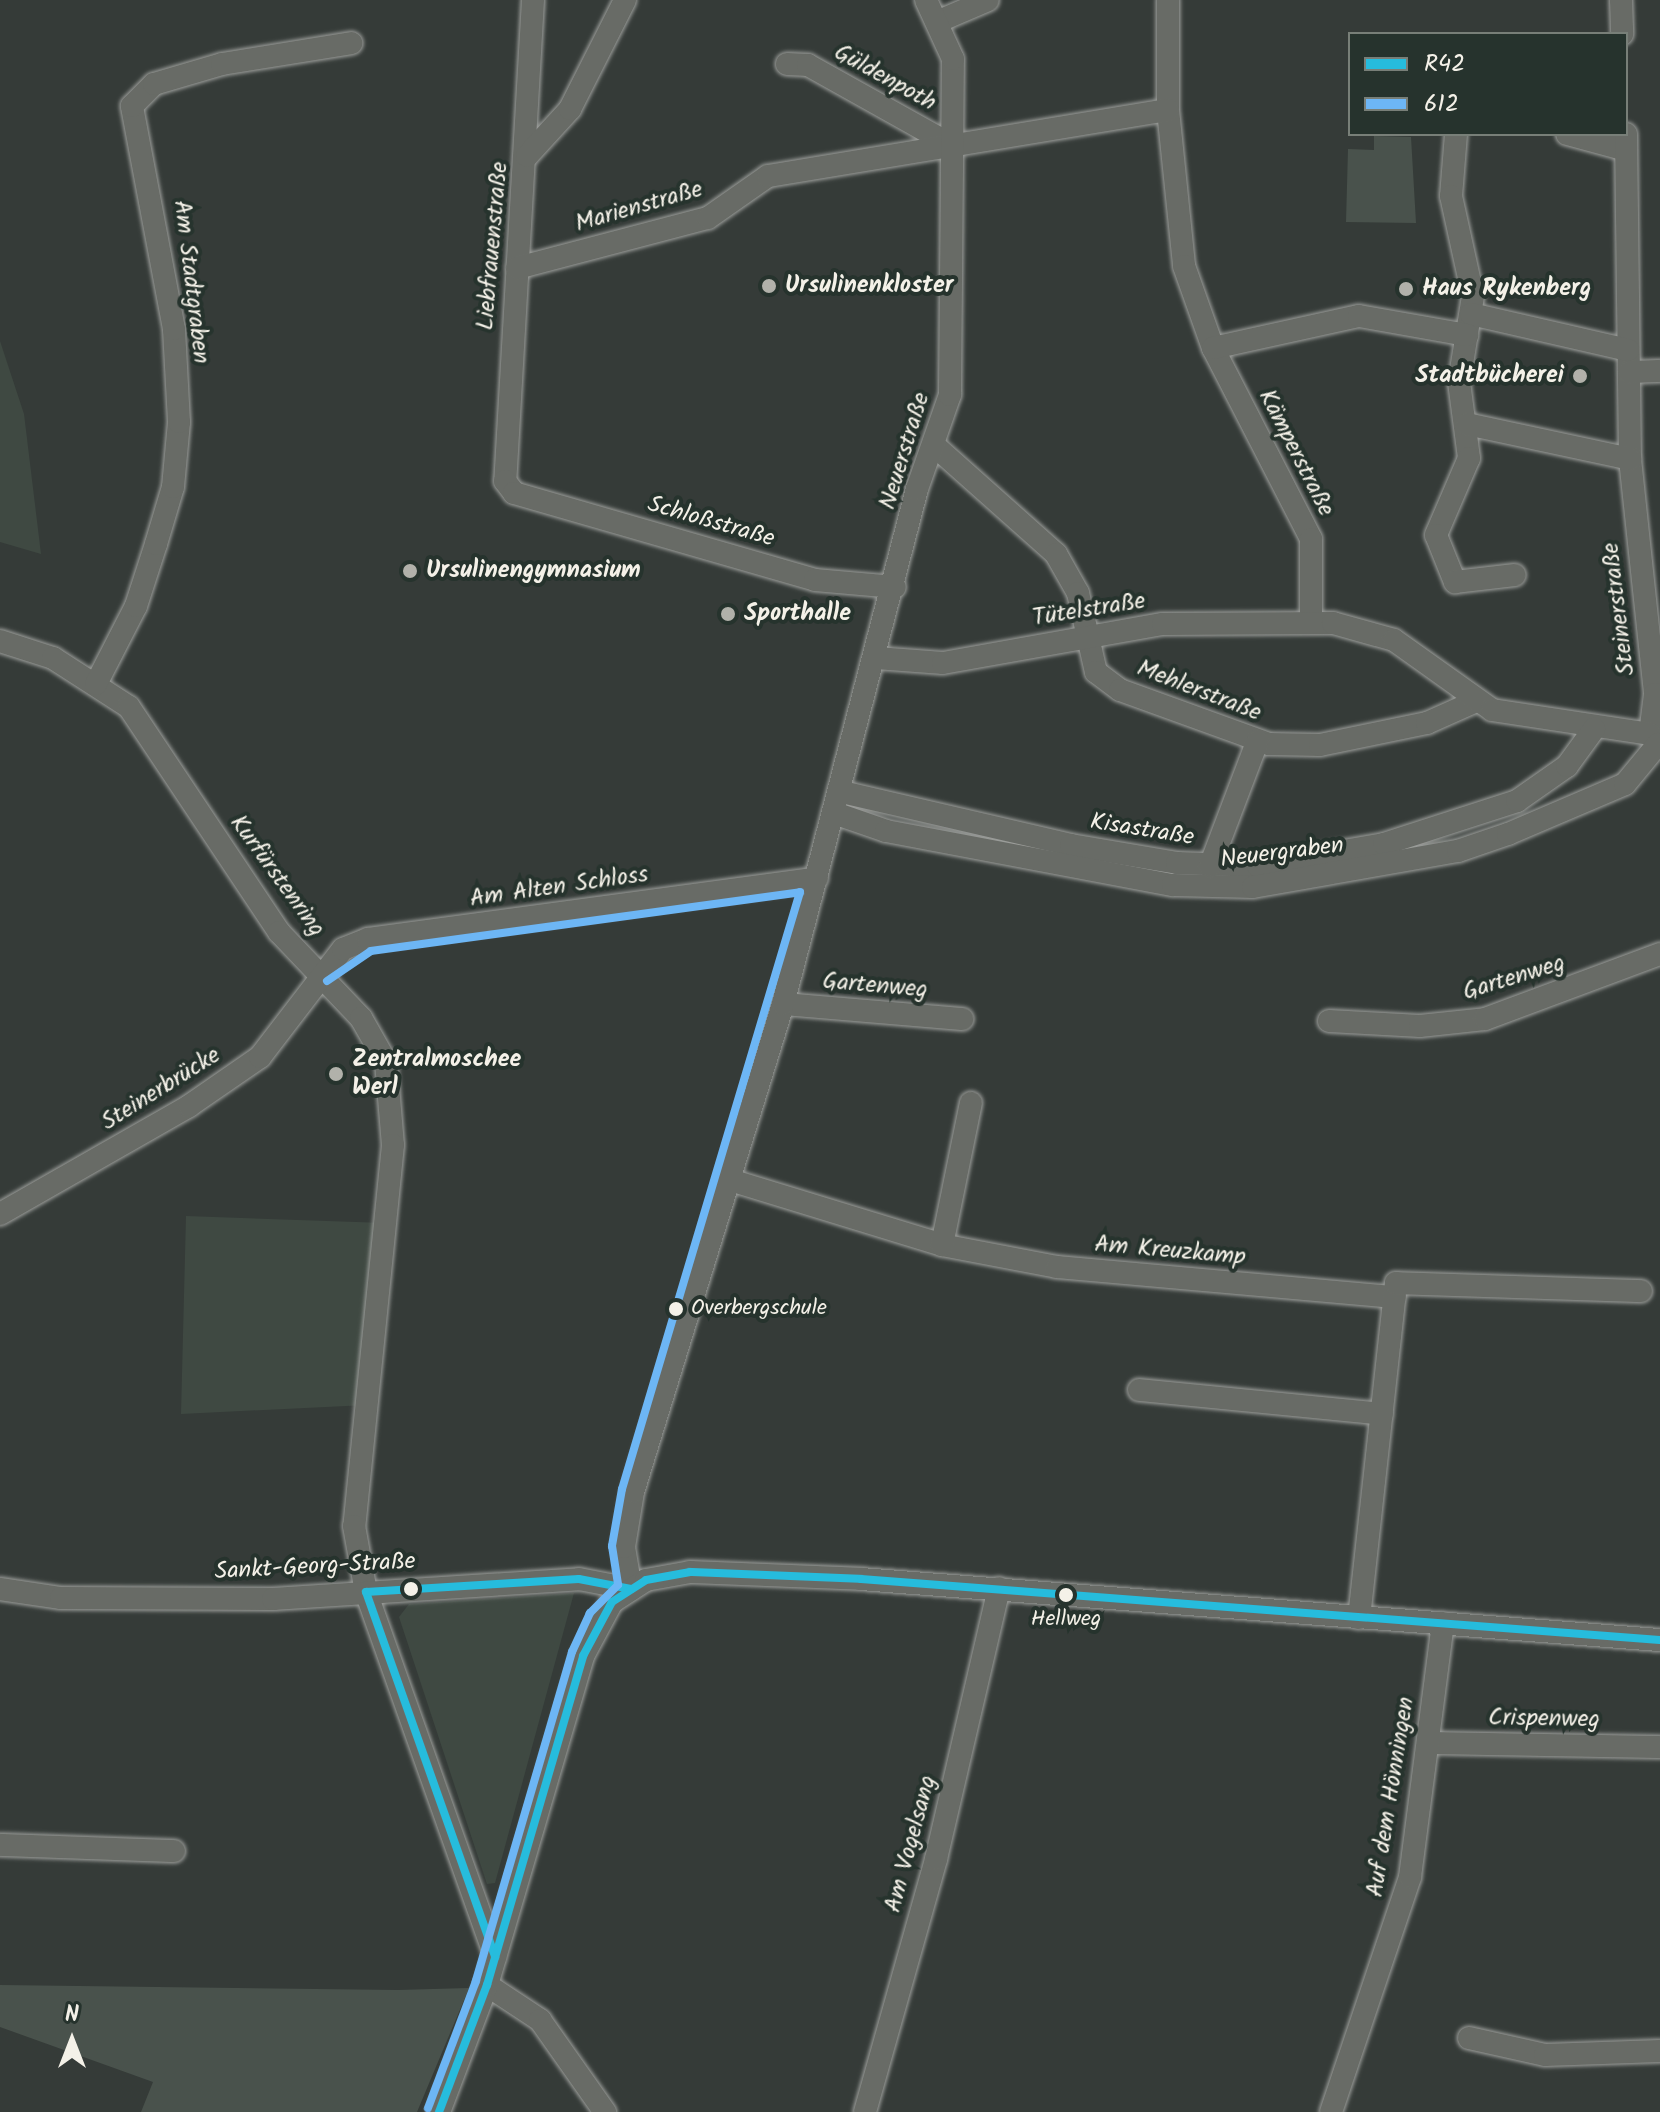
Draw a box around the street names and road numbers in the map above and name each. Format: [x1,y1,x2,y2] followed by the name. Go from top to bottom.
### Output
[829,38,941,118] street label: Güldenpoth
[471,161,515,331] street label: Liebfrauenstraße
[572,175,706,239] street label: Marienstraße
[167,199,215,365] street label: Am Stadtgraben
[1252,385,1340,521] street label: Kämperstraße
[874,389,936,513] street label: Neuerstraße
[644,490,778,554] street label: Schloßstraße
[1597,541,1641,677] street label: Steinerstraße
[1031,587,1147,633] street label: Tütelstraße
[1133,654,1265,728] street label: Mehlerstraße
[1088,808,1196,852] street label: Kisastraße
[223,810,331,942] street label: Kurfürstenring
[1219,831,1345,875] street label: Neuergraben
[468,860,650,914] street label: Am Alten Schloss
[1460,949,1568,1007] street label: Gartenweg
[821,967,929,1005] street label: Gartenweg
[96,1041,226,1137] street label: Steinerbrücke
[1093,1230,1247,1272] street label: Am Kreuzkamp
[214,1547,416,1587] street label: Sankt-Georg-Straße
[1361,1695,1421,1899] street label: Auf dem Hönningen
[1488,1704,1600,1734] street label: Crispenweg
[879,1772,943,1916] street label: Am Vogelsang

